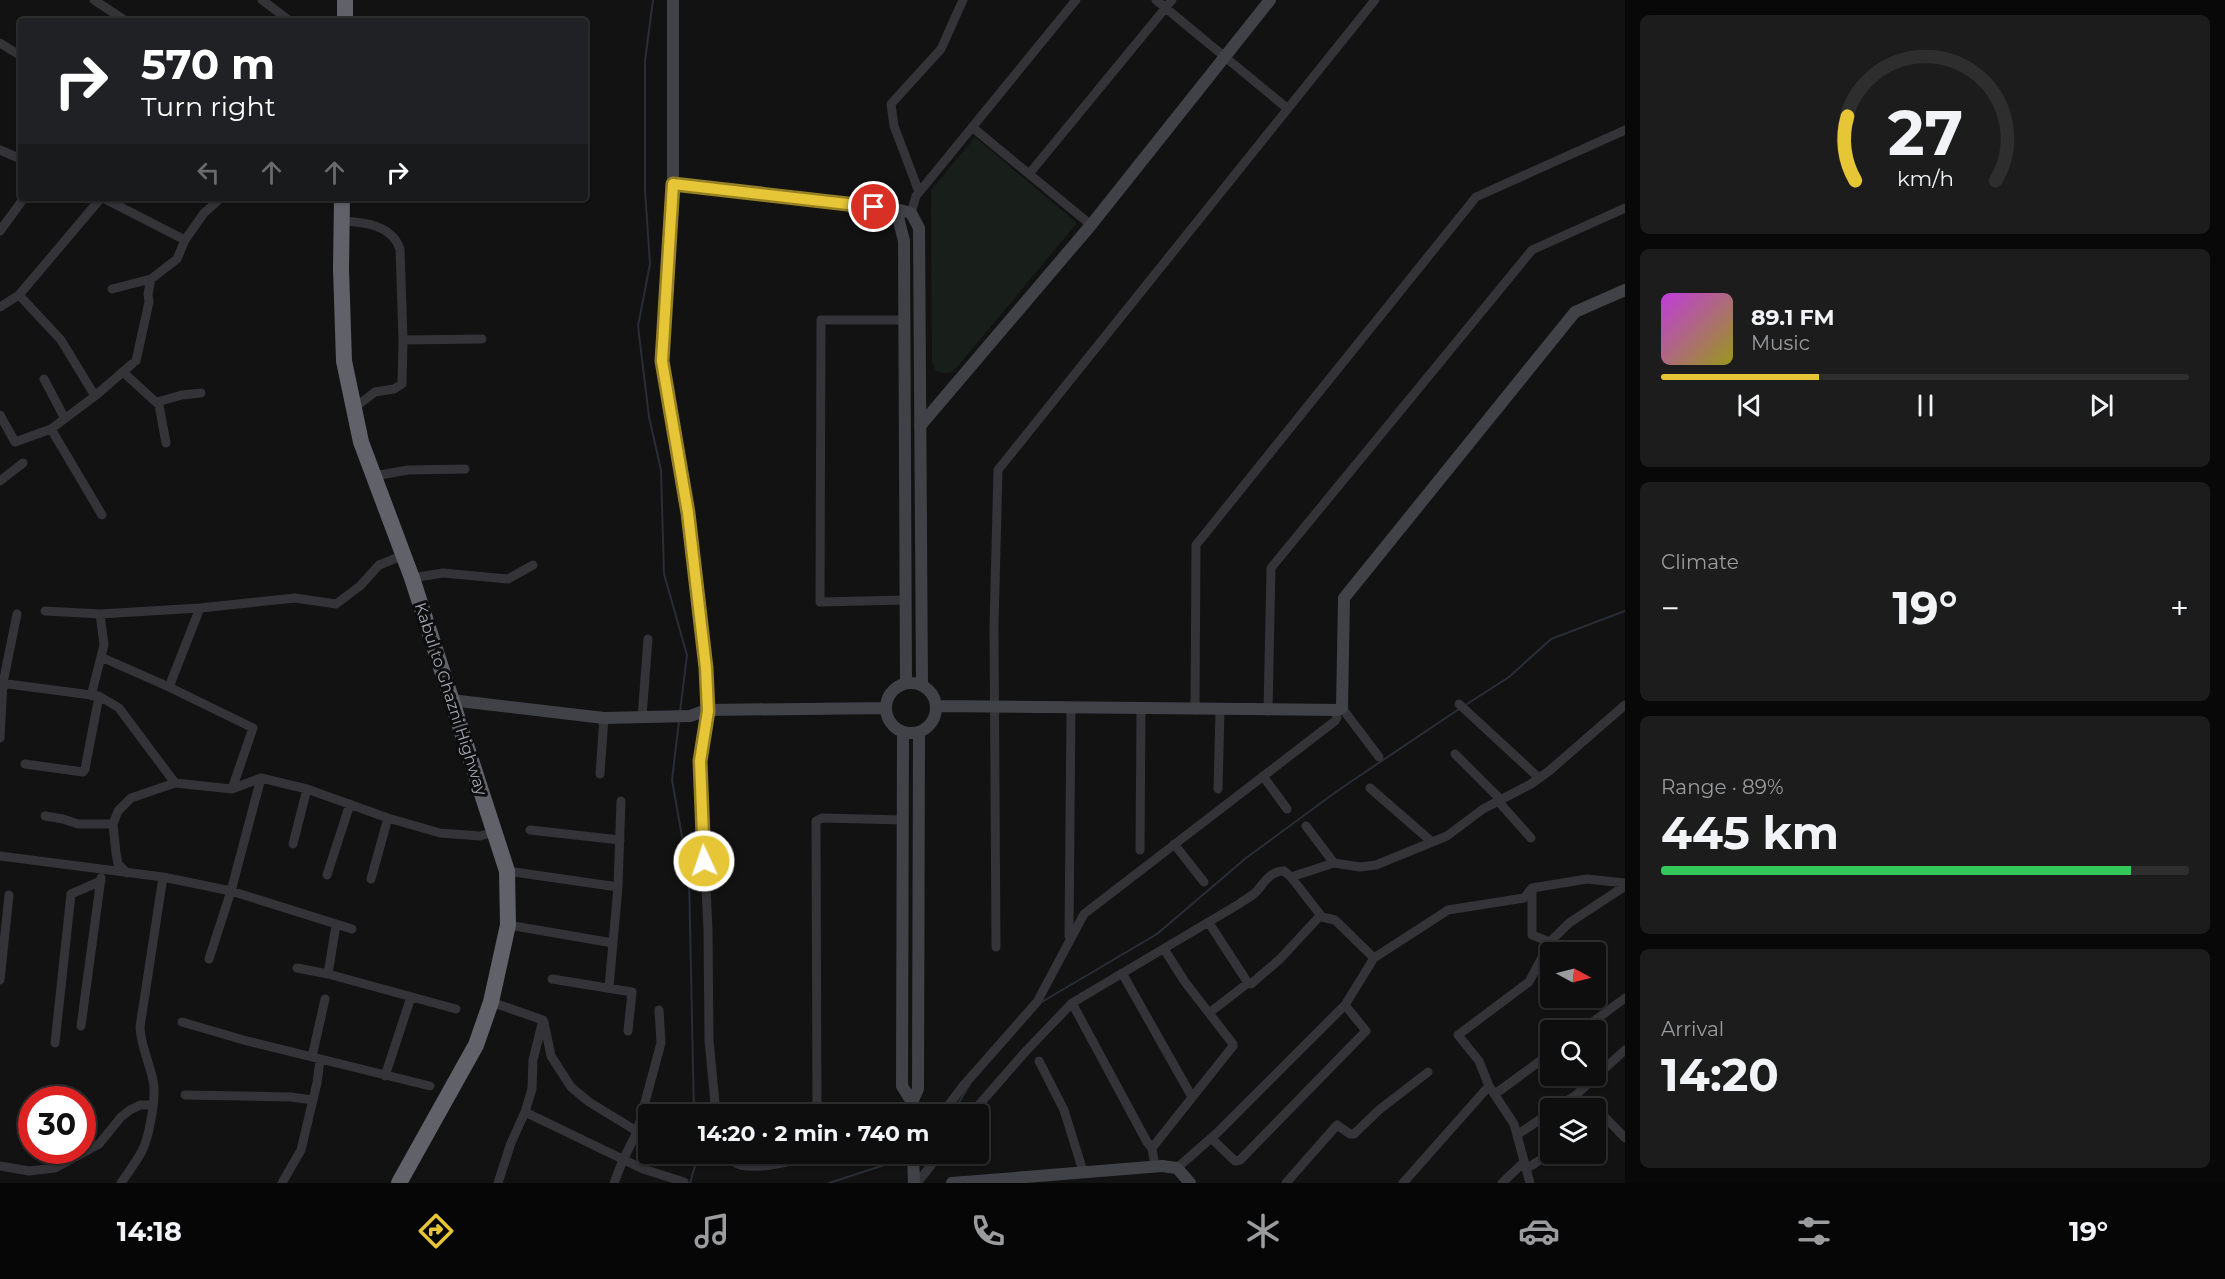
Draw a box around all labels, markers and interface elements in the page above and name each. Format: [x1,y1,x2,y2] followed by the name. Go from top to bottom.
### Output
[141,38,275,90] text: 570 m
[42,42,120,120] icon: right
[141,90,276,123] text: Turn right
[1887,95,1963,171] text: 27
[192,156,225,189] icon: left
[255,156,288,189] icon: ahead
[318,156,351,189] icon: ahead
[381,156,414,189] icon: right
[1896,166,1954,192] text: km/h
[848,181,899,232] pin
[857,190,890,223] icon: arrive
[1751,304,1835,331] text: 89.1 FM
[1751,331,1810,355] text: Music
[1733,389,1766,422] icon: previous
[1909,389,1942,422] icon: pause
[2085,389,2118,422] icon: next
[1661,550,1739,574] text: Climate
[1892,580,1958,635] text: 19°
[1661,588,1680,628] text: −
[2170,588,2189,628] text: +
[411,600,491,798] street label: Kabul to Ghazni Highway
[1661,775,1784,799] text: Range · 89%
[1661,805,1839,860] text: 445 km
[672,829,736,893] position arrow
[1540,942,1606,1008] north arrow
[1540,942,1606,1164] map controls
[1661,1017,1724,1041] text: Arrival
[1540,1020,1606,1086] button: search
[1661,1047,1779,1102] text: 14:20
[18,1086,96,1164] speed limit sign: 30
[1540,1098,1606,1164] button: layers
[698,1120,929,1147] text: 14:20 · 2 min · 740 m
[415,1210,457,1252] icon: directions
[691,1210,733,1252] icon: music
[967,1210,1009,1252] icon: phone
[1242,1210,1284,1252] icon: climate
[1518,1210,1560,1252] icon: car
[1793,1210,1835,1252] icon: filters
[117,1215,182,1248] text: 14:18
[2069,1215,2108,1248] text: 19°

